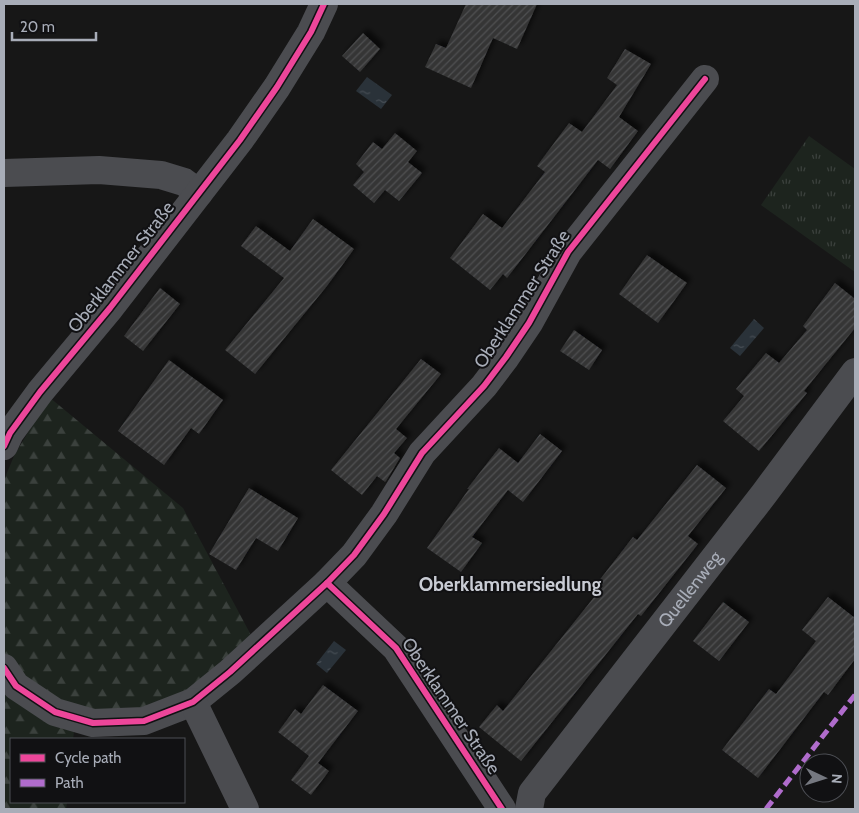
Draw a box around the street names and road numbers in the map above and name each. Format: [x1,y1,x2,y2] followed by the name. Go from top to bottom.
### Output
[63,197,179,337] street label: Oberklammer Straße
[469,226,575,372] street label: Oberklammer Straße
[653,546,727,632] street label: Quellenweg
[397,633,505,779] street label: Oberklammer Straße

